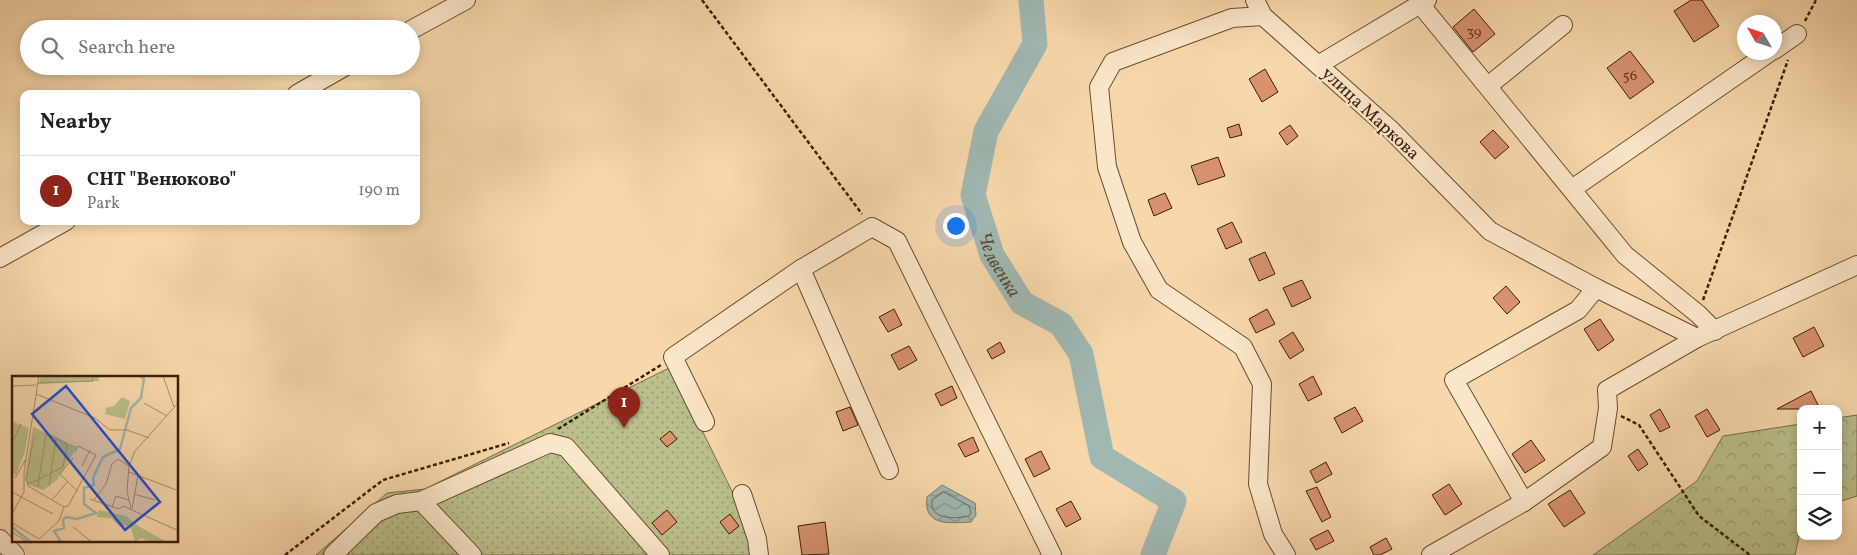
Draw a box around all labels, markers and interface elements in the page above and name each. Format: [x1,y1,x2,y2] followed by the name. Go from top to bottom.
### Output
[1737,15,1782,60] north arrow
[20,20,420,75] search box
[1466,22,1482,43] house number: 39
[38,34,66,62] icon: search
[78,35,175,61] text: Search here
[1315,62,1425,166] street label: улица Маркова
[1623,66,1637,87] house number: 56
[40,108,111,137] text: Nearby
[87,167,236,193] text: СНТ "Венюково"
[53,180,59,202] text: 1
[358,180,400,202] text: 190 m
[87,193,120,215] text: Park
[943,213,969,239] your location
[971,229,1026,303] water label: Челвенка
[12,376,179,542] inset map
[608,387,640,428] pin: 1
[1797,405,1842,540] map controls
[1797,405,1842,450] button: +
[1797,450,1842,495] button: −
[1797,495,1842,540] button: layers

